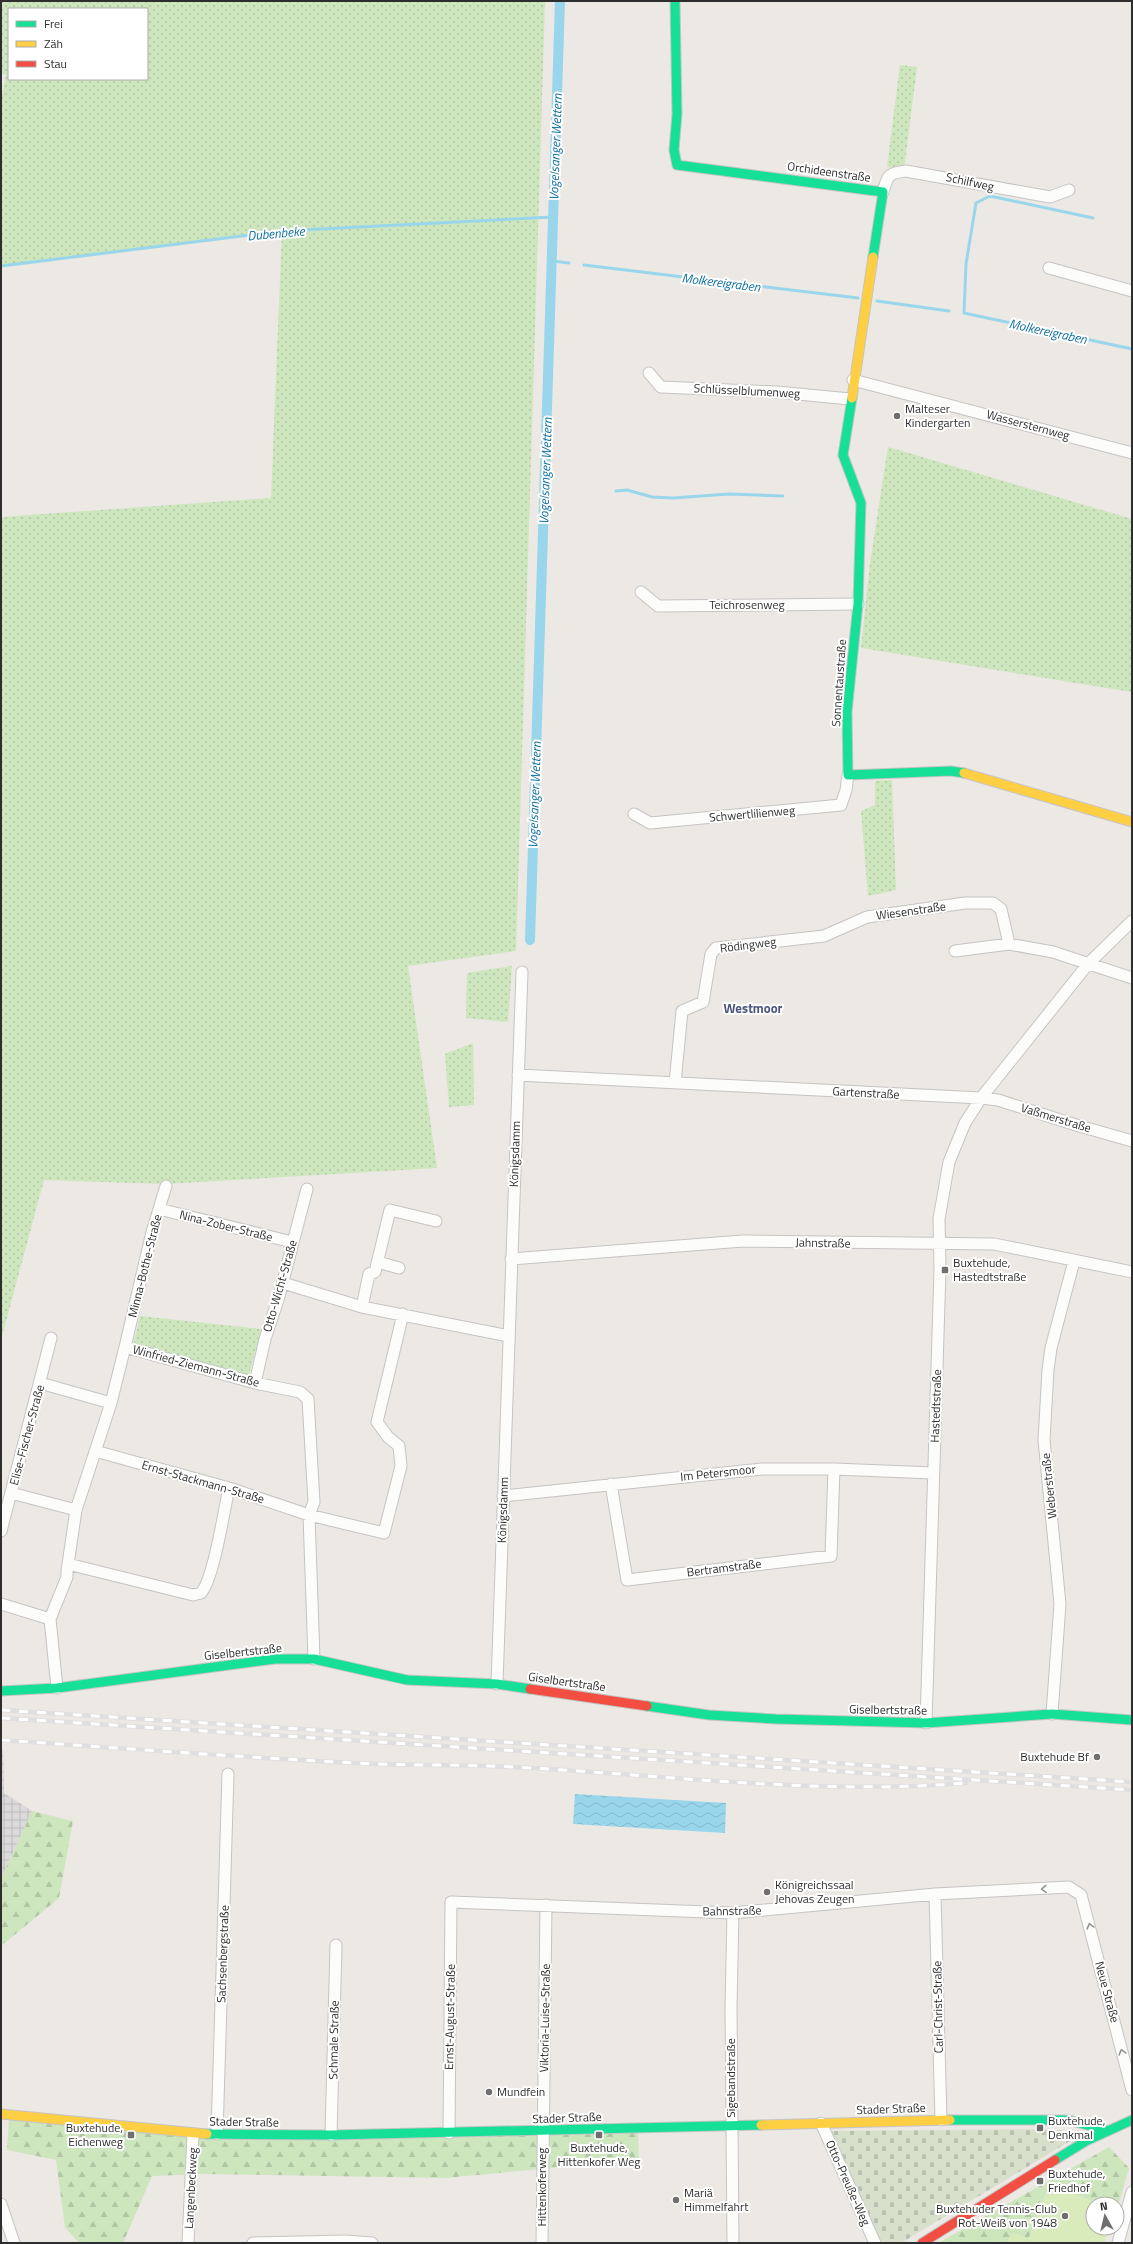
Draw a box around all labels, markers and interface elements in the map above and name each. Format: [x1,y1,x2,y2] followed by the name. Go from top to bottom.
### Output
[8,8,148,80] legend
[44,14,63,33] text: Frei
[44,34,63,53] text: Zäh
[44,54,67,73] text: Stau
[543,93,567,201] water label: Vogelsanger Wettern
[786,156,872,187] street label: Orchideenstraße
[944,167,996,196] street label: Schilfweg
[247,220,306,245] water label: Dubenbeke
[681,267,762,297] water label: Molkereigraben
[1007,313,1089,349] water label: Molkereigraben
[693,378,801,403] street label: Schlüsselblumenweg
[905,399,970,432] place label: Malteser Kindergarten
[984,404,1072,445] street label: Wassersternweg
[892,411,902,421] marker: Malteser Kindergarten
[533,417,557,525] water label: Vogelsanger Wettern
[709,595,785,614] street label: Teichrosenweg
[826,639,851,727] street label: Sonnentaustraße
[522,741,546,849] water label: Vogelsanger Wettern
[708,800,796,827] street label: Schwertlilienweg
[875,896,947,925] street label: Wiesenstraße
[719,932,777,957] street label: Rödingweg
[724,998,783,1018] district label: Westmoor
[832,1081,900,1104] street label: Gartenstraße
[1019,1098,1094,1137] street label: Vaßmerstraße
[504,1121,525,1187] street label: Königsdamm
[178,1205,275,1246] street label: Nina-Zober-Straße
[122,1212,167,1320] street label: Minna-Bothe-Straße
[795,1233,851,1252] street label: Jahnstraße
[257,1237,302,1334] street label: Otto-Wicht-Straße
[953,1253,1026,1286] place label: Buxtehude, Hastedtstraße
[940,1265,950,1275] marker: Buxtehude, Hastedtstraße
[131,1339,262,1392] street label: Winfried-Ziemann-Straße
[925,1369,946,1443] street label: Hastedtstraße
[4,1382,49,1487] street label: Elise-Fischer-Straße
[1036,1452,1061,1520] street label: Weberstraße
[140,1455,267,1508] street label: Ernst-Stackmann-Straße
[679,1459,757,1486] street label: Im Petersmoor
[492,1477,513,1543] street label: Königsdamm
[686,1554,762,1581] street label: Bertramstraße
[203,1638,283,1665] street label: Giselbertstraße
[527,1667,607,1696] street label: Giselbertstraße
[849,1699,927,1720] street label: Giselbertstraße
[1020,1747,1089,1766] place label: Buxtehude Bf
[1092,1752,1102,1762] marker: Buxtehude Bf
[775,1875,854,1908] place label: Königreichssaal Jehovas Zeugen
[1041,1884,1047,1893] one-way arrow
[762,1887,772,1897] marker: Königreichssaal Jehovas Zeugen
[702,1900,762,1921] street label: Bahnstraße
[211,1905,234,2003] street label: Sachsenbergstraße
[1086,1923,1094,1929] one-way arrow
[1090,1959,1125,2025] street label: Neue Straße
[927,1961,948,2053] street label: Carl-Christ-Straße
[534,1963,555,2073] street label: Viktoria-Luise-Straße
[439,1964,460,2070] street label: Ernst-August-Straße
[323,2000,344,2080] street label: Schmale Straße
[721,2038,740,2118] street label: Sigebandstraße
[1118,2049,1127,2056] one-way arrow
[497,2082,545,2101] place label: Mundfein
[484,2087,494,2097] marker: Mundfein
[856,2098,926,2119] street label: Stader Straße
[532,2107,602,2128] street label: Stader Straße
[209,2111,279,2132] street label: Stader Straße
[1048,2111,1105,2144] place label: Buxtehude, Denkmal
[66,2118,123,2151] place label: Buxtehude, Eichenweg
[1035,2123,1045,2133] marker: Buxtehude, Denkmal
[126,2130,136,2140] marker: Buxtehude, Eichenweg
[594,2130,604,2140] marker: Buxtehude, Hittenkofer Weg
[821,2137,876,2229] street label: Otto-Preuße-Weg
[558,2138,640,2171] place label: Buxtehude, Hittenkofer Weg
[179,2147,202,2229] street label: Langenbeckweg
[532,2148,551,2226] street label: Hittenkoferweg
[1048,2164,1105,2197] place label: Buxtehude, Friedhof
[1035,2176,1045,2186] marker: Buxtehude, Friedhof
[684,2183,749,2216] place label: Mariä Himmelfahrt
[671,2195,681,2205] marker: Mariä Himmelfahrt
[1085,2196,1125,2236] north arrow
[1099,2198,1108,2215] text: N
[936,2199,1057,2232] place label: Buxtehuder Tennis-Club Rot-Weiß von 1948
[1060,2211,1070,2221] marker: Buxtehuder Tennis-Club Rot-Weiß von 1948

